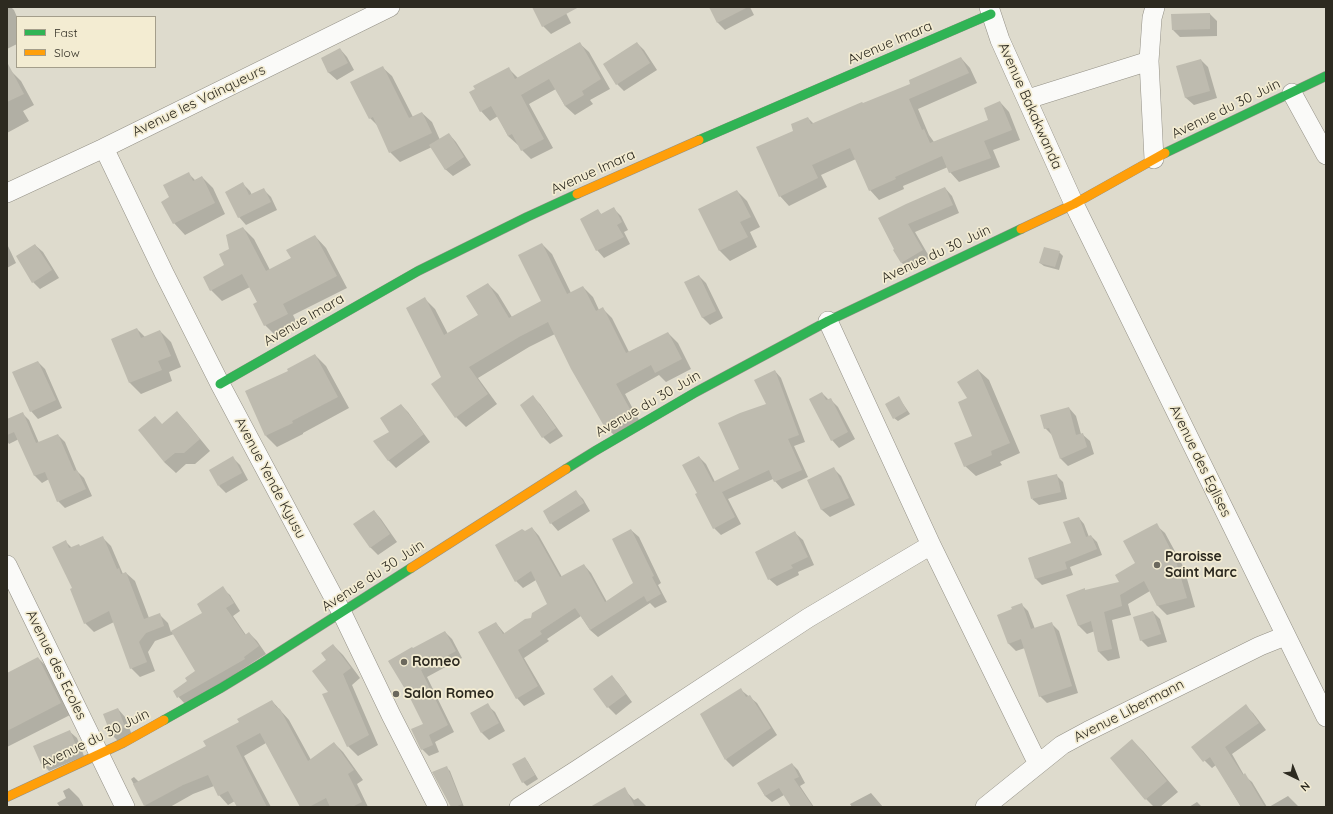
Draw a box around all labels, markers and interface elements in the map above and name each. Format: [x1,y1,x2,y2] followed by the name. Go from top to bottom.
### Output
[16,16,156,68] legend
[845,18,935,68] street label: Avenue Imara
[54,25,78,40] text: Fast
[994,40,1066,172] street label: Avenue Bakakwanda
[54,45,80,60] text: Slow
[130,61,268,141] street label: Avenue les Vainqueurs
[1169,75,1283,143] street label: Avenue du 30 Juin
[548,146,638,198] street label: Avenue Imara
[879,221,993,287] street label: Avenue du 30 Juin
[261,290,347,350] street label: Avenue Imara
[592,367,704,441] street label: Avenue du 30 Juin
[1166,402,1234,520] street label: Avenue des Eglises
[231,415,309,541] street label: Avenue Yende Kyusu
[319,537,427,615] street label: Avenue du 30 Juin
[1165,549,1237,582] place label: Paroisse Saint Marc
[1152,560,1162,570] marker: Paroisse Saint Marc
[22,608,90,722] street label: Avenue des Ecoles
[412,654,460,670] place label: Romeo
[399,657,409,667] marker: Romeo
[1071,676,1187,746] street label: Avenue Libermann
[404,686,494,702] place label: Salon Romeo
[391,689,401,699] marker: Salon Romeo
[38,705,152,773] street label: Avenue du 30 Juin
[1277,758,1317,798] north arrow
[1297,779,1313,795] text: N

